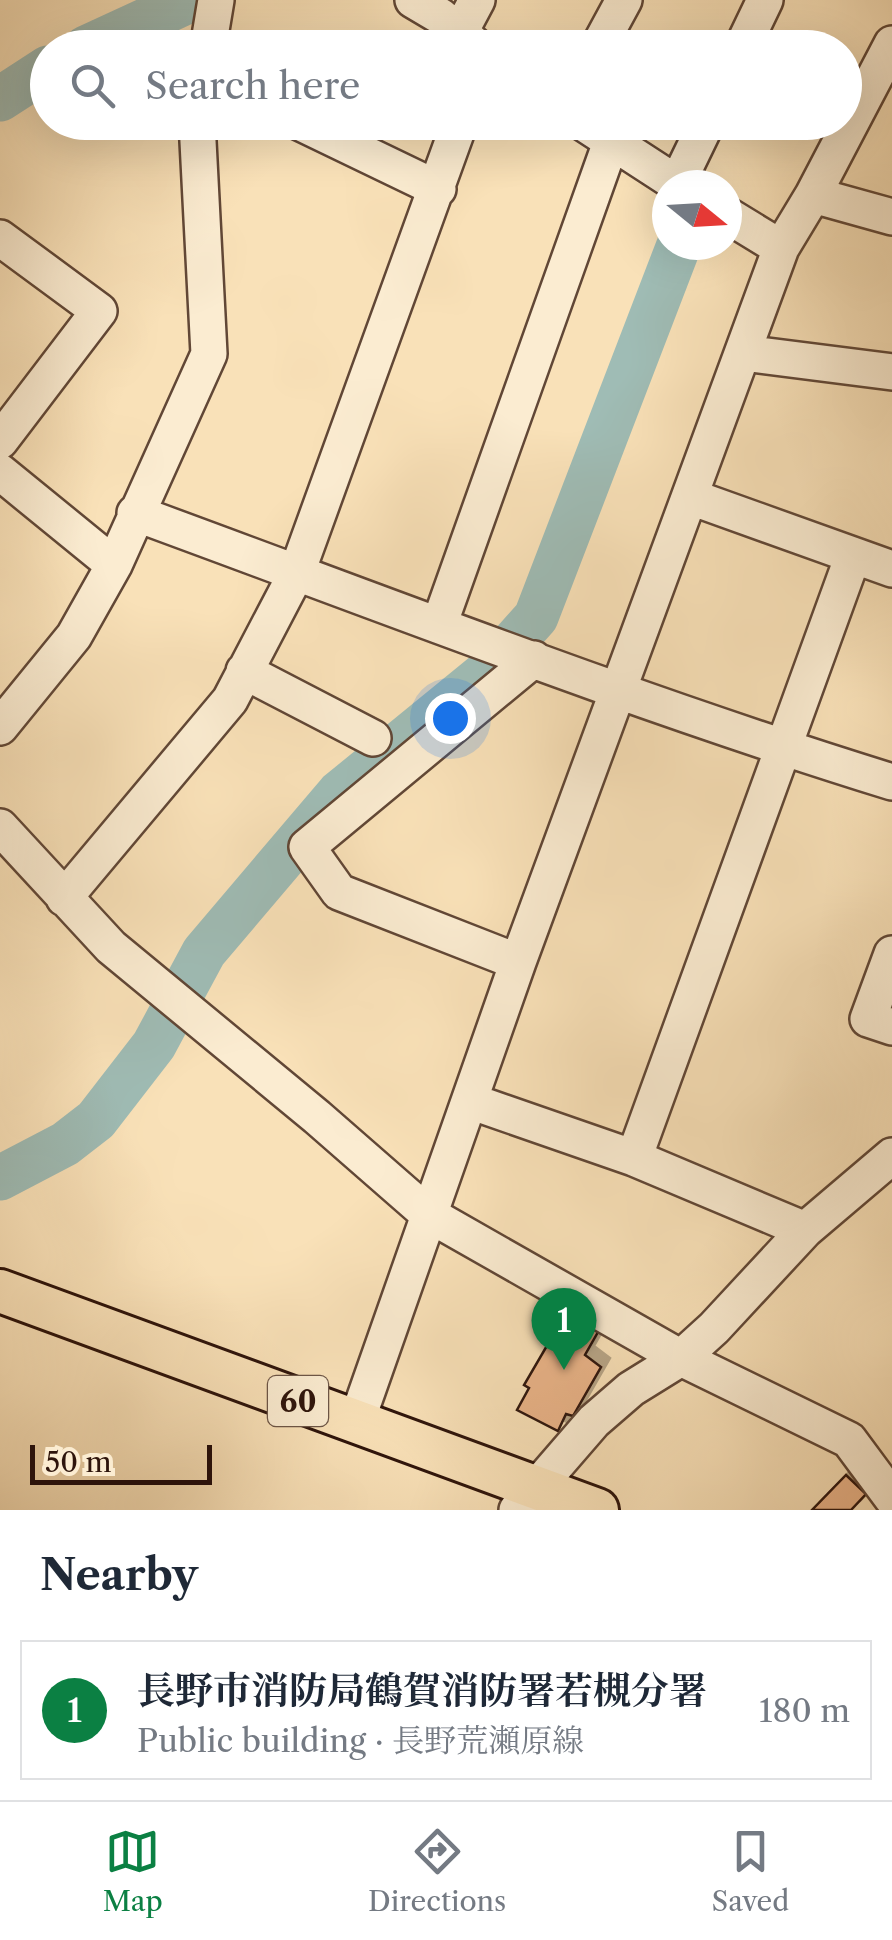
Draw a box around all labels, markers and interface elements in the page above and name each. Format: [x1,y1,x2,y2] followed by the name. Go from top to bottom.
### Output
[30,30,862,140] search box
[65,58,120,113] icon: search
[145,62,360,109] text: Search here
[652,170,742,260] north arrow
[425,693,476,744] your location
[532,1288,596,1370] pin: 1
[268,1376,328,1426] road number: 60
[30,1440,212,1484] scale bar
[45,1445,112,1479] text: 50 m
[40,1549,198,1601] text: Nearby
[137,1667,707,1714] text: 長野市消防局鶴賀消防署若槻分署
[67,1691,82,1730] text: 1
[759,1691,850,1730] text: 180 m
[137,1721,584,1760] text: Public building · 長野荒瀬原線
[103,1824,163,1918] tab: Map
[368,1824,506,1918] tab: Directions
[712,1824,789,1918] tab: Saved

